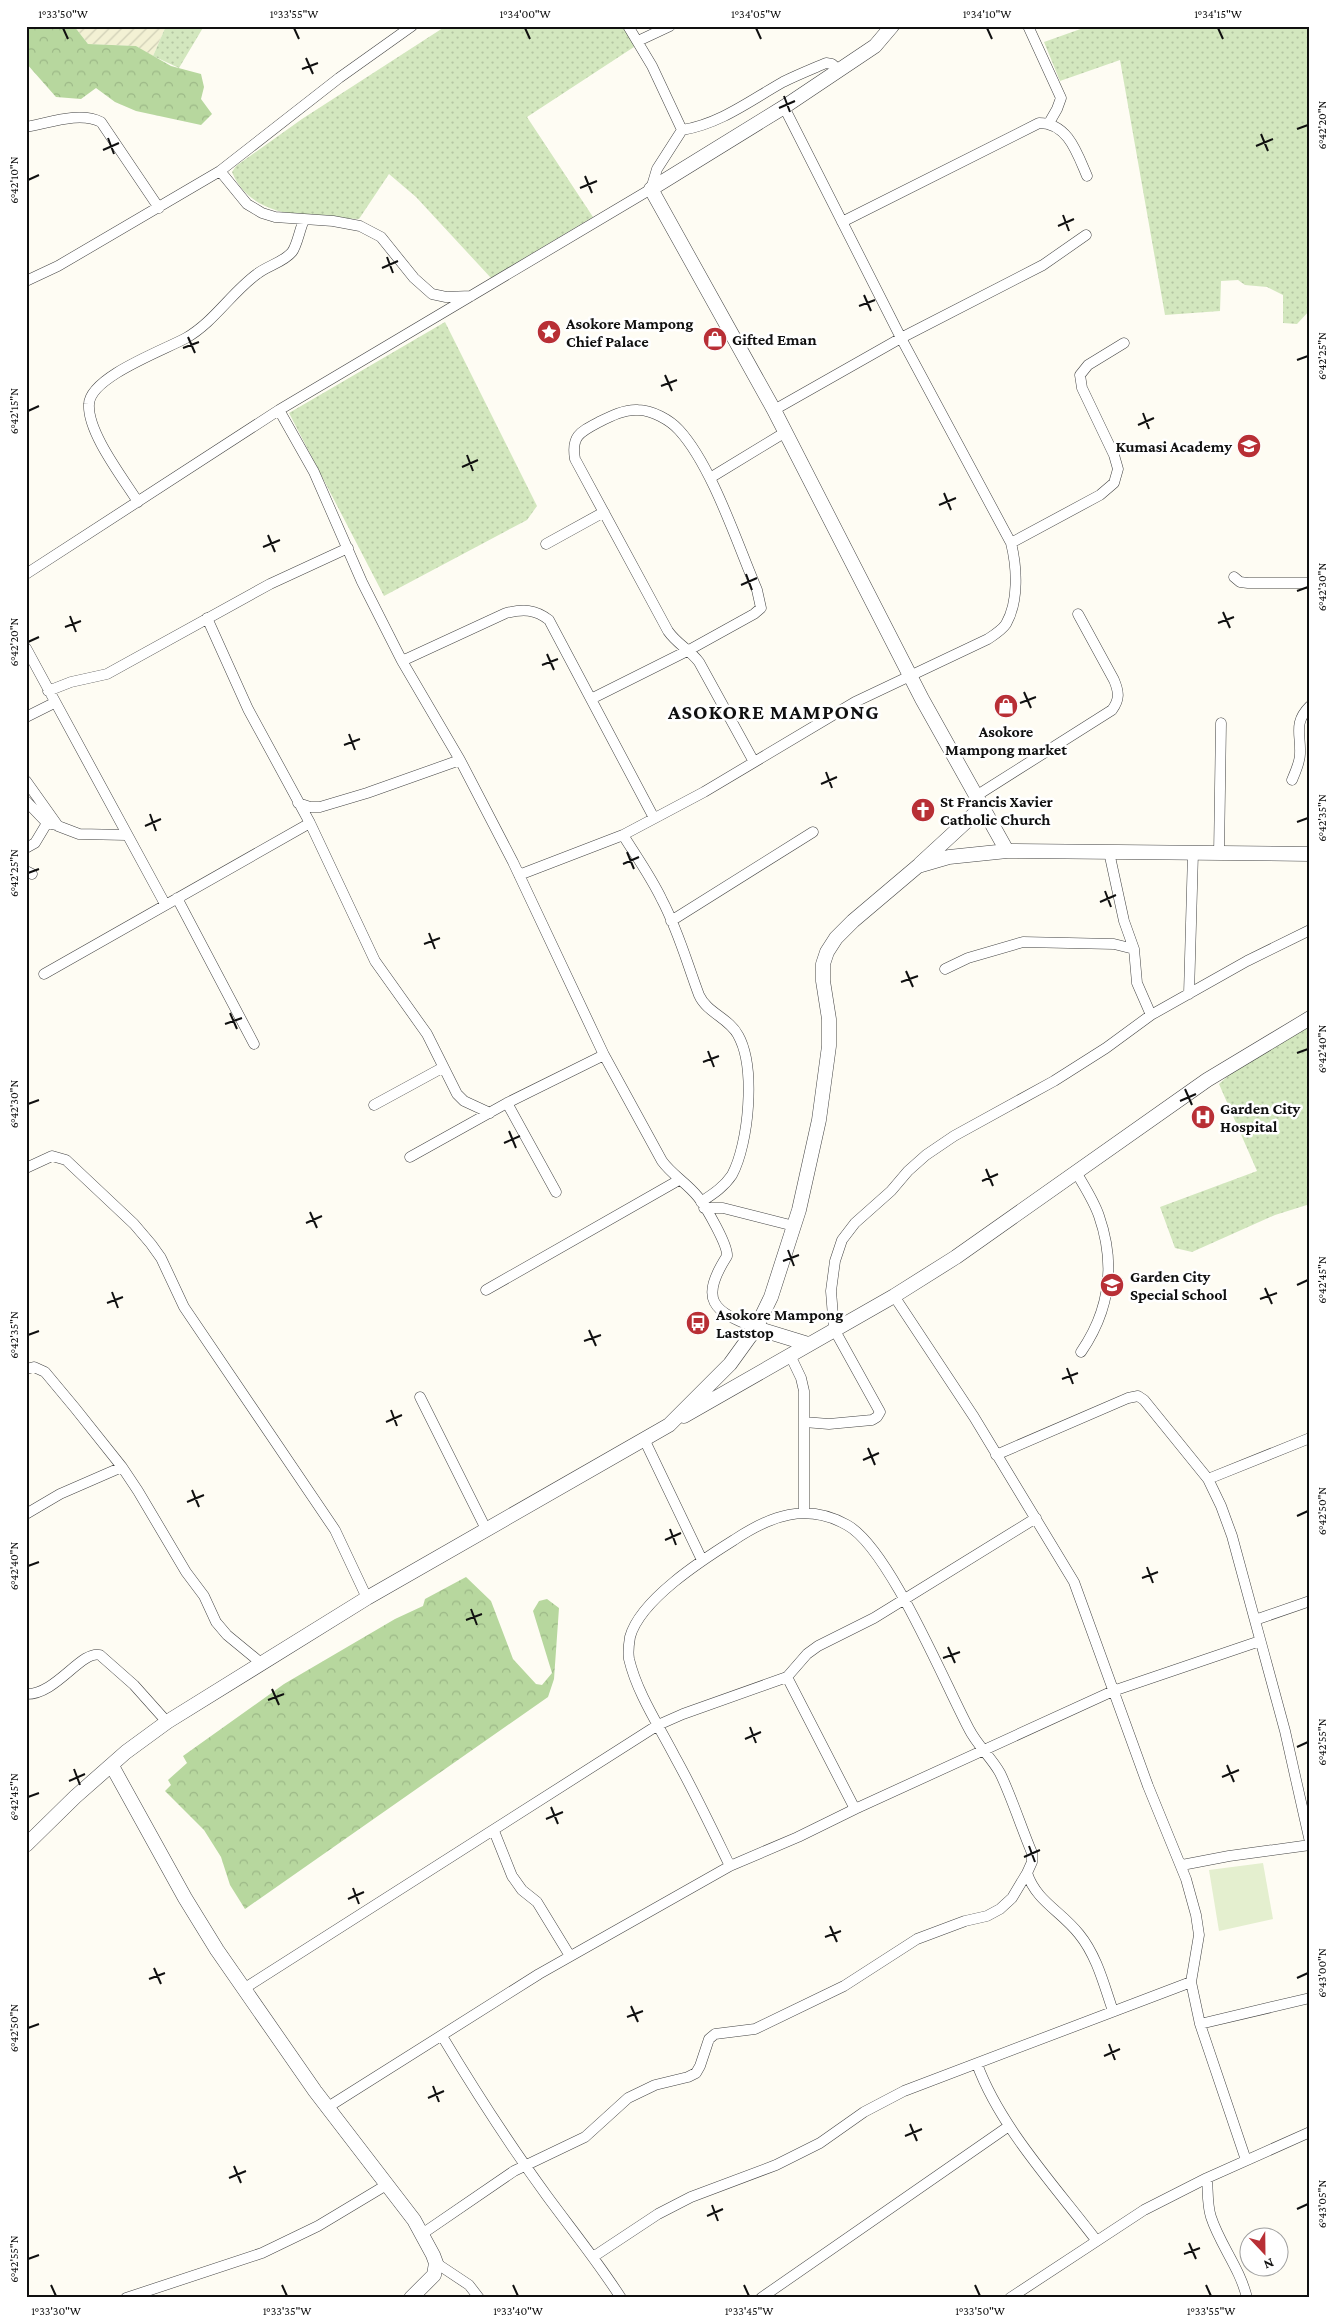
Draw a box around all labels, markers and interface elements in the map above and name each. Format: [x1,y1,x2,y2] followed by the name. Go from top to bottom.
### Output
[38,7,88,21] text: 1°33'50"W
[270,7,318,21] text: 1°33'55"W
[499,7,551,21] text: 1°34'00"W
[731,7,781,21] text: 1°34'05"W
[963,7,1011,21] text: 1°34'10"W
[1194,7,1242,21] text: 1°34'15"W
[1315,100,1329,149] text: 6°42'20"N
[7,156,21,204] text: 6°42'10"N
[565,315,693,350] place label: Asokore Mampong Chief Palace
[536,319,562,345] place icon: Asokore Mampong Chief Palace
[702,326,728,352] shop icon: Gifted Eman
[732,331,817,348] place label: Gifted Eman
[1315,332,1329,380] text: 6°42'25"N
[7,388,21,434] text: 6°42'15"N
[1236,433,1262,459] school or university icon: Kumasi Academy
[1116,438,1232,455] place label: Kumasi Academy
[1315,563,1329,611] text: 6°42'30"N
[7,617,21,666] text: 6°42'20"N
[993,693,1019,719] shop icon: Asokore Mampong market
[667,700,880,724] district label: ASOKORE MAMPONG
[945,723,1067,758] place label: Asokore Mampong market
[940,793,1054,828] place label: St Francis Xavier Catholic Church
[1315,794,1329,842] text: 6°42'35"N
[910,797,936,823] church icon: St Francis Xavier Catholic Church
[7,849,21,897] text: 6°42'25"N
[1315,1025,1329,1073] text: 6°42'40"N
[7,1080,21,1128] text: 6°42'30"N
[1220,1100,1300,1135] place label: Garden City Hospital
[1190,1104,1216,1130] hospital icon: Garden City Hospital
[1315,1256,1329,1304] text: 6°42'45"N
[1130,1268,1228,1303] place label: Garden City Special School
[1099,1272,1125,1298] school or university icon: Garden City Special School
[715,1306,843,1341] place label: Asokore Mampong Laststop
[685,1310,711,1336] bus stop icon: Asokore Mampong Laststop
[7,1311,21,1359] text: 6°42'35"N
[1315,1487,1329,1535] text: 6°42'50"N
[7,1542,21,1590] text: 6°42'40"N
[1315,1718,1329,1766] text: 6°42'55"N
[7,1773,21,1821] text: 6°42'45"N
[1315,1948,1329,1998] text: 6°43'00"N
[7,2004,21,2052] text: 6°42'50"N
[1315,2180,1329,2228] text: 6°43'05"N
[1238,2226,1288,2276] north arrow
[7,2235,21,2283] text: 6°42'55"N
[1261,2255,1276,2273] text: N
[31,2304,81,2318] text: 1°33'30"W
[263,2304,311,2318] text: 1°33'35"W
[493,2304,543,2318] text: 1°33'40"W
[725,2304,773,2318] text: 1°33'45"W
[955,2304,1005,2318] text: 1°33'50"W
[1187,2304,1235,2318] text: 1°33'55"W

